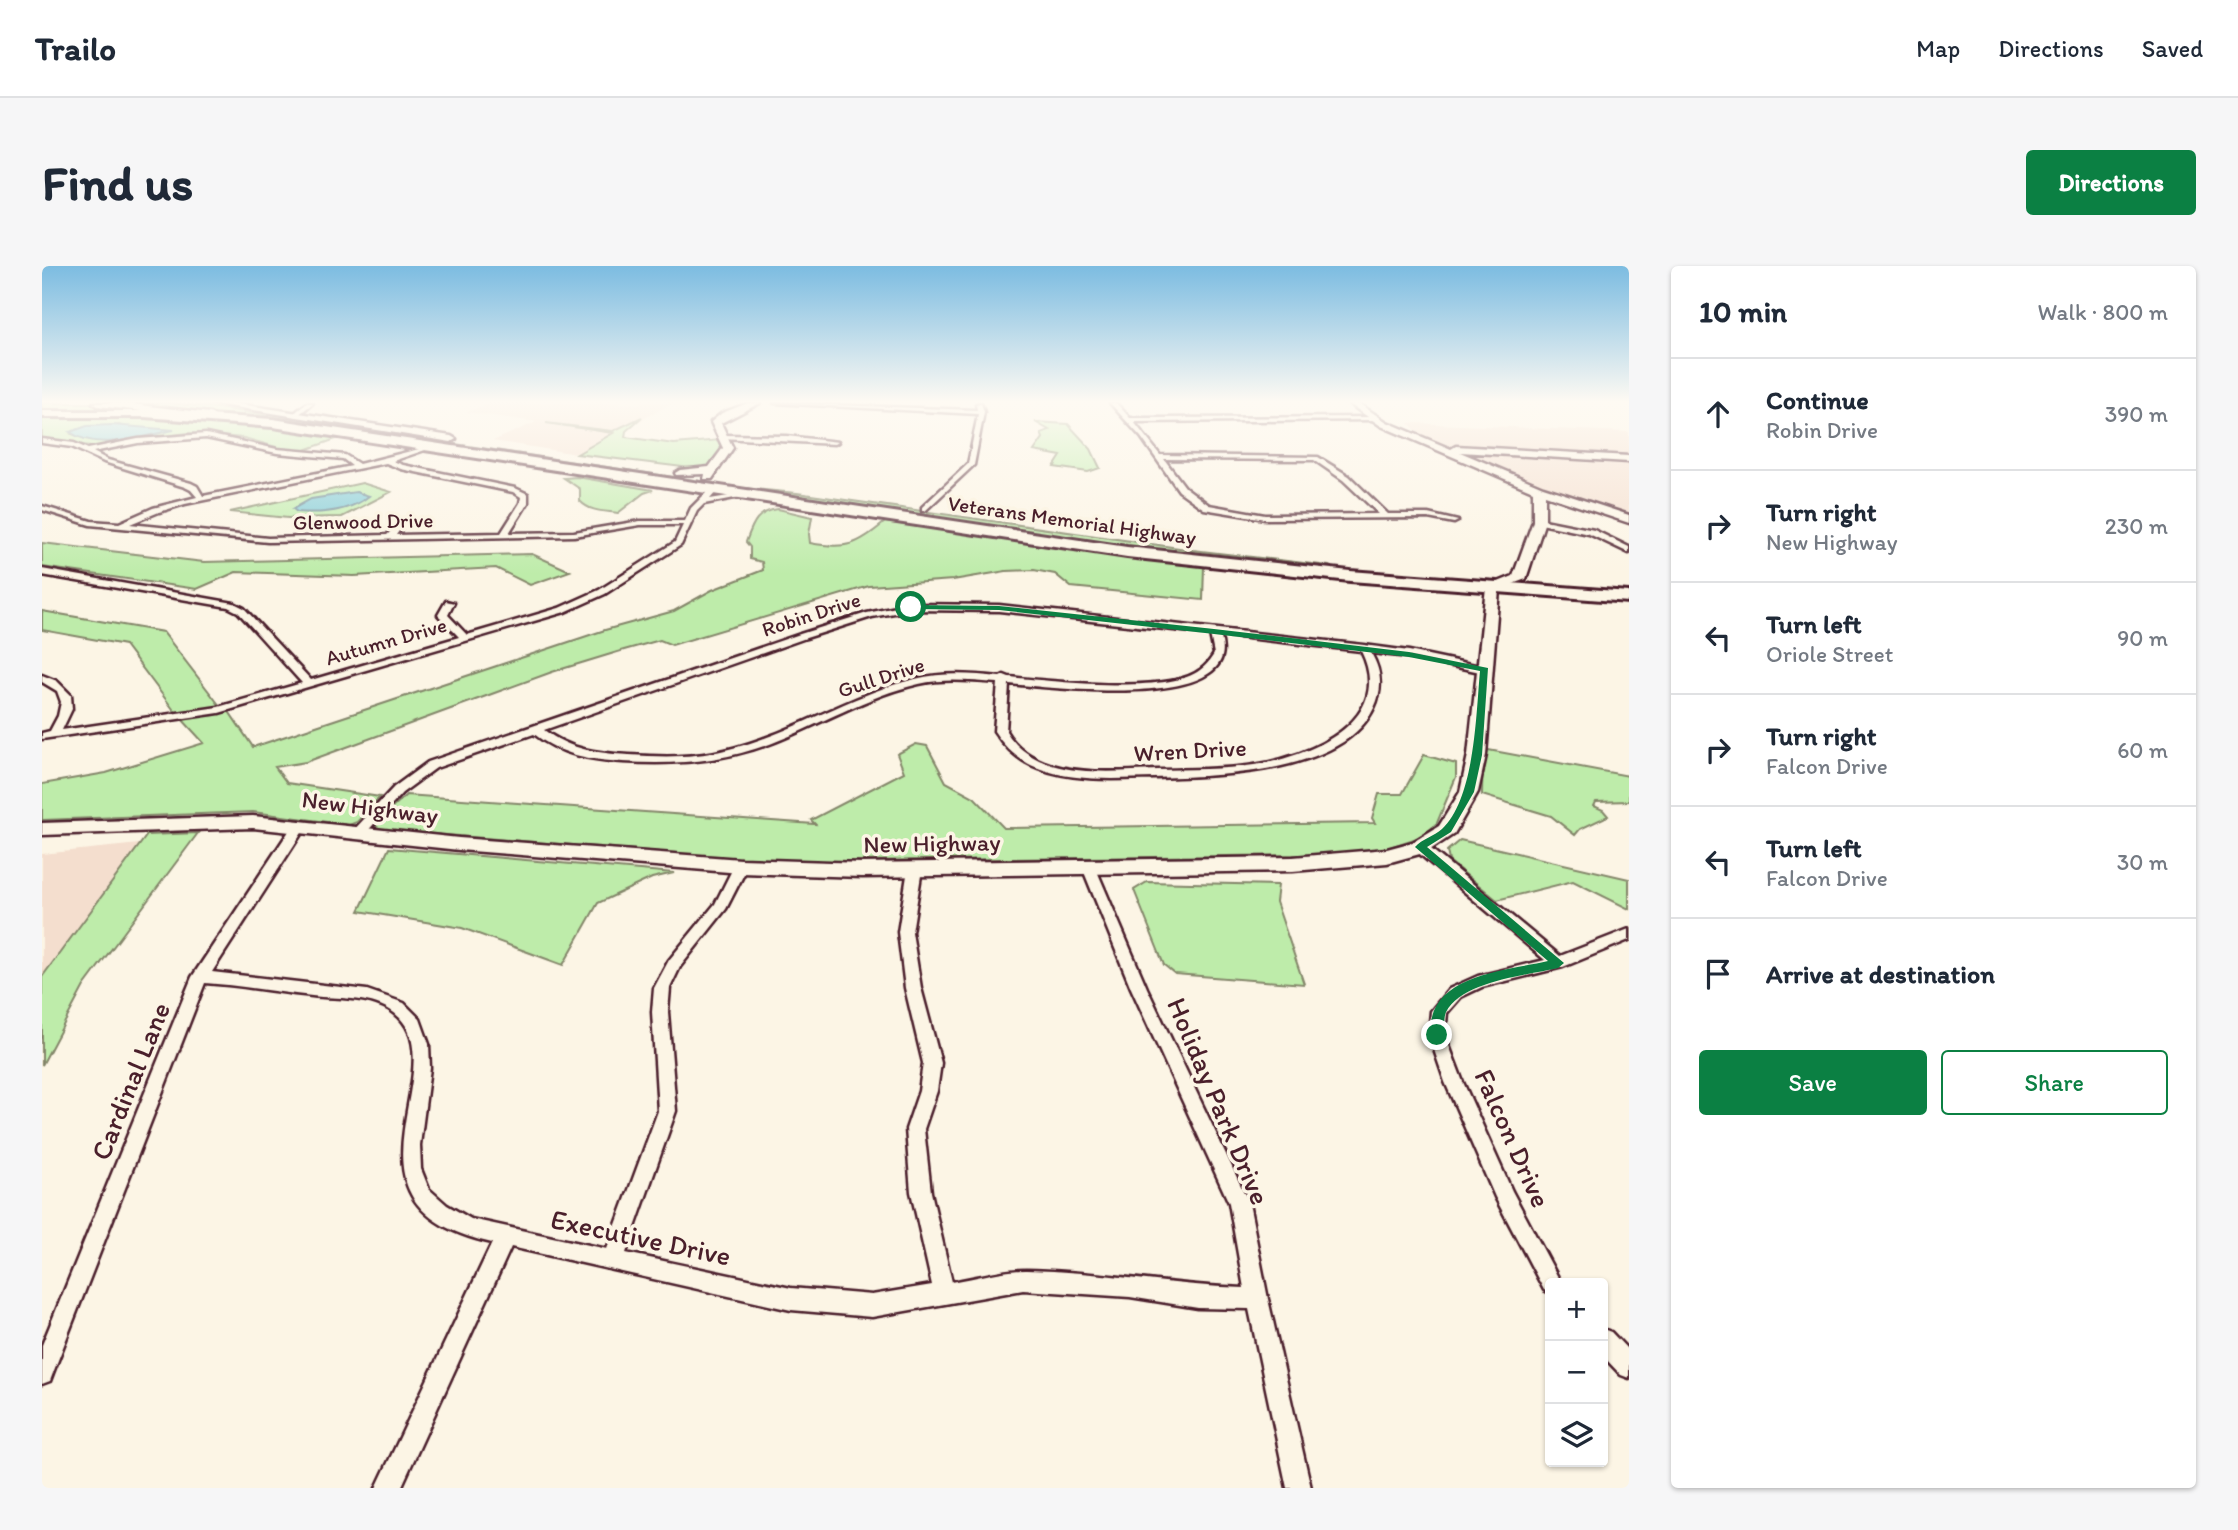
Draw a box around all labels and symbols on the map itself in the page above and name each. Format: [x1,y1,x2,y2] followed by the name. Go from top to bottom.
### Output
[946,490,1198,550] street label: Veterans Memorial Highway
[293,507,433,535] street label: Glenwood Drive
[759,586,863,642] street label: Robin Drive
[895,591,926,622] route start
[322,612,450,670] street label: Autumn Drive
[835,651,927,703] street label: Gull Drive
[1133,733,1247,767] street label: Wren Drive
[300,784,440,830] street label: New Highway
[863,827,1001,859] street label: New Highway
[1160,992,1278,1210] street label: Holiday Park Drive
[83,997,177,1165] street label: Cardinal Lane
[1421,1019,1452,1050] route end
[1467,1063,1559,1213] street label: Falcon Drive
[548,1201,734,1273] street label: Executive Drive

